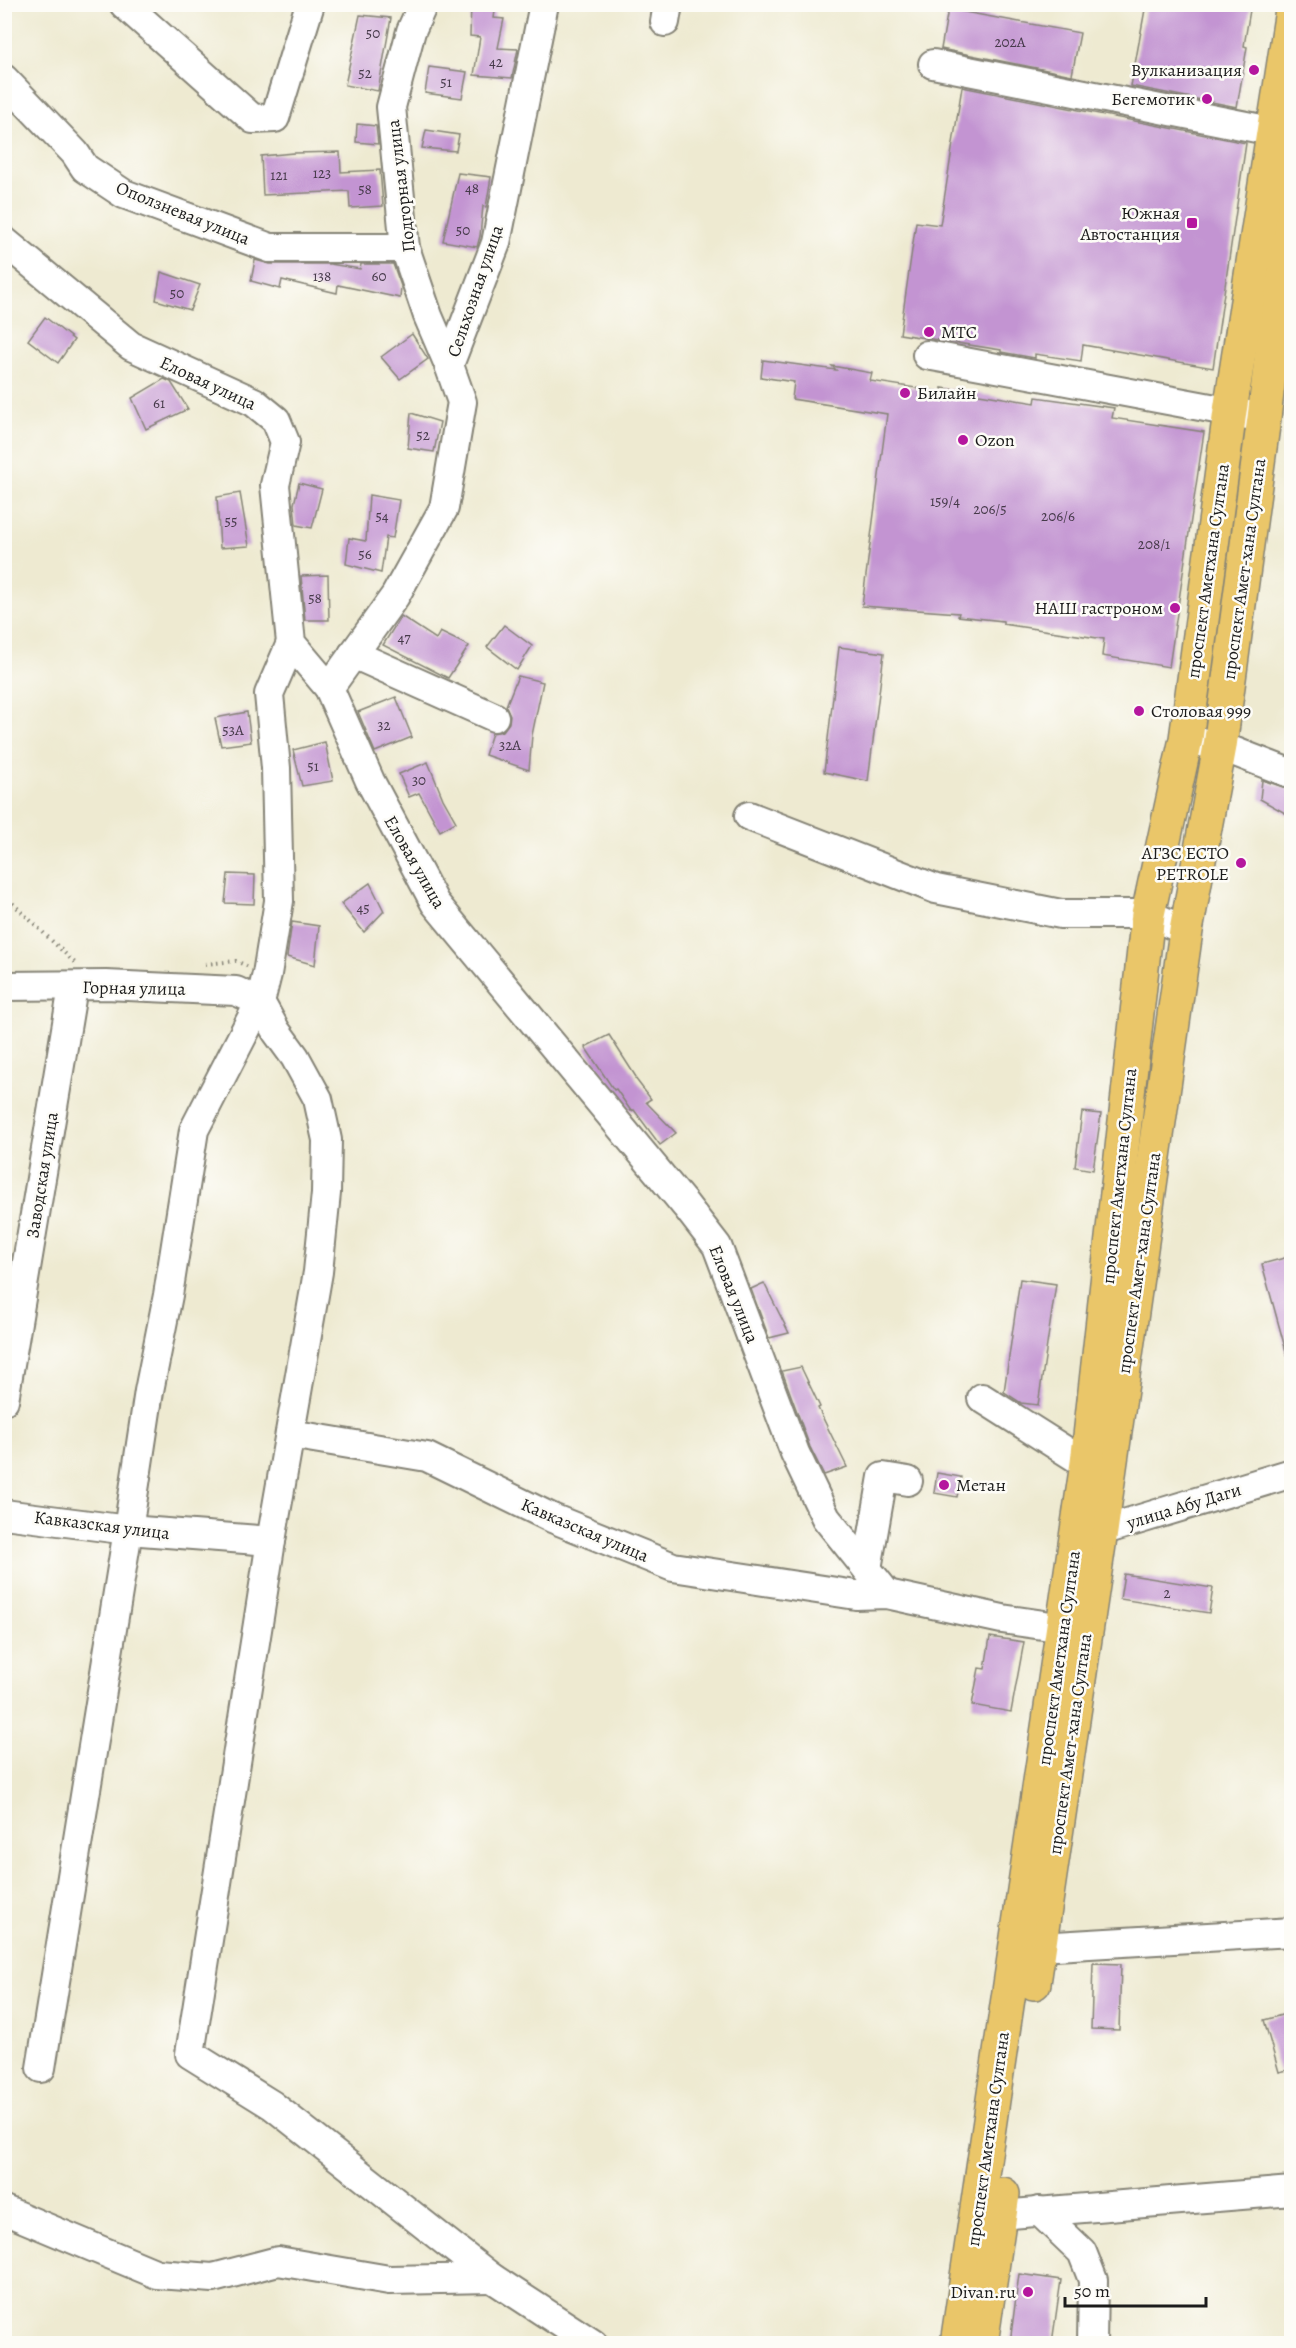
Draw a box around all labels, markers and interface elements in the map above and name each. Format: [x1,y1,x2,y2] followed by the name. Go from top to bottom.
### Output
[366,23,380,43] house number: 50
[994,32,1026,52] house number: 202А
[489,52,503,72] house number: 42
[1131,58,1242,82] place label: Вулканизация
[358,63,372,83] house number: 52
[1247,63,1261,77] marker: Вулканизация
[440,72,452,92] house number: 51
[1111,87,1195,111] place label: Бегемотик
[1200,92,1214,106] marker: Бегемотик
[381,118,421,254] street label: Подгорная улица
[313,163,331,183] house number: 123
[270,165,288,185] house number: 121
[113,175,254,251] street label: Оползневая улица
[465,178,479,198] house number: 48
[358,179,372,199] house number: 58
[1079,201,1180,246] place label: Южная Автостанция
[1185,216,1199,230] marker: Южная Автостанция
[456,220,470,240] house number: 50
[441,221,509,360] street label: Сельхозная улица
[313,266,331,286] house number: 138
[372,266,386,286] house number: 60
[170,283,184,303] house number: 50
[941,320,977,344] place label: МТС
[922,325,936,339] marker: МТС
[156,350,261,416] street label: Еловая улица
[917,381,977,405] place label: Билайн
[898,386,912,400] marker: Билайн
[153,393,165,413] house number: 61
[416,425,430,445] house number: 52
[975,428,1015,452] place label: Ozon
[956,433,970,447] marker: Ozon
[1217,456,1272,681] street label: проспект Амет-хана Султана
[1181,461,1235,680] street label: проспект Аметхана Султана
[930,491,960,511] house number: 159/4
[973,499,1007,519] house number: 206/5
[375,506,389,526] house number: 54
[1041,506,1075,526] house number: 206/6
[225,511,237,531] house number: 55
[1138,534,1170,554] house number: 208/1
[358,544,372,564] house number: 56
[308,588,322,608] house number: 58
[1035,596,1163,620] place label: НАШ гастроном
[1168,601,1182,615] marker: НАШ гастроном
[397,628,411,648] house number: 47
[1151,699,1251,723] place label: Столовая 999
[1132,704,1146,718] marker: Столовая 999
[377,715,391,735] house number: 32
[222,720,244,740] house number: 53А
[499,735,521,755] house number: 32А
[307,756,319,776] house number: 51
[412,770,426,790] house number: 30
[379,811,452,914] street label: Еловая улица
[1141,841,1229,886] place label: АГЗС ECTO PETROLE
[1234,856,1248,870] marker: АГЗС ECTO PETROLE
[356,898,370,918] house number: 45
[82,975,186,1001] street label: Горная улица
[1096,1066,1142,1285] street label: проспект Аметхана Султана
[20,1109,64,1240] street label: Заводская улица
[1112,1150,1167,1375] street label: проспект Амет-хана Султана
[703,1241,765,1347] street label: Еловая улица
[956,1473,1006,1497] place label: Метан
[1123,1477,1244,1535] street label: улица Абу Даги
[937,1478,951,1492] marker: Метан
[518,1492,653,1568] street label: Кавказская улица
[33,1505,172,1545] street label: Кавказская улица
[1032,1548,1086,1767] street label: проспект Аметхана Султана
[1163,1583,1171,1603] house number: 2
[1043,1631,1098,1856] street label: проспект Амет-хана Султана
[961,2029,1015,2248] street label: проспект Аметхана Султана
[1065,2270,1206,2308] scale bar
[1074,2279,1110,2303] text: 50 m
[950,2280,1016,2304] place label: Divan.ru
[1021,2285,1035,2299] marker: Divan.ru

